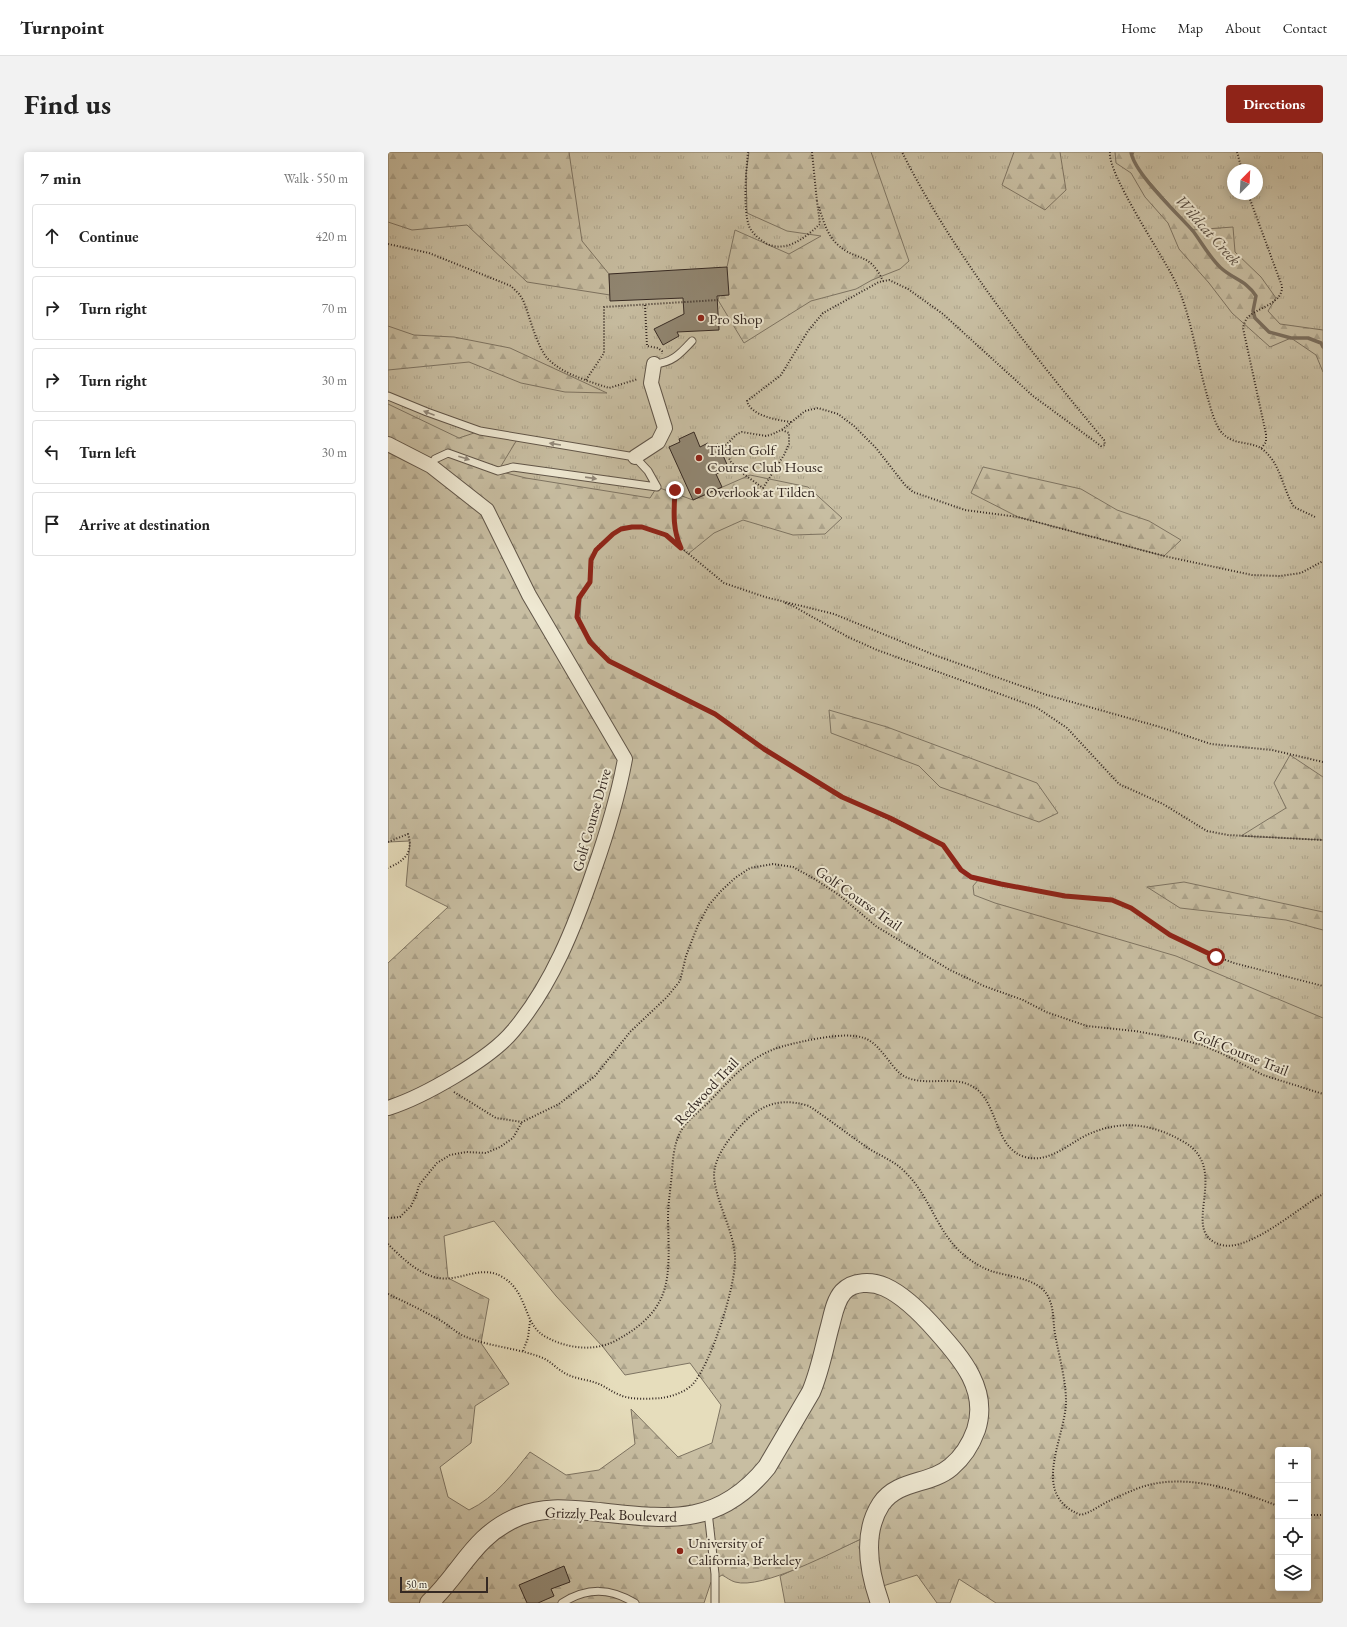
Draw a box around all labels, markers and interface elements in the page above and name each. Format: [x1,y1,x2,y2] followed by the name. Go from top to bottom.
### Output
[20,15,104,40] text: Turnpoint
[1121,19,1156,37] text: Home
[1178,19,1203,37] text: Map
[1225,19,1261,37] text: About
[1283,19,1327,37] text: Contact
[1226,85,1323,123] button: Directions
[24,86,111,122] text: Find us
[1227,164,1263,200] north arrow
[40,167,81,189] text: 7 min
[284,170,348,187] text: Walk · 550 m
[1171,190,1246,270] water label: Wildcat Creek
[41,225,63,247] icon: ahead
[79,227,139,246] text: Continue
[316,228,347,245] text: 420 m
[41,297,63,319] icon: right
[79,299,147,318] text: Turn right
[322,300,347,317] text: 70 m
[709,309,763,328] place label: Pro Shop
[696,313,706,323] marker: Pro Shop
[41,369,63,391] icon: right
[79,371,147,390] text: Turn right
[322,372,347,389] text: 30 m
[423,409,435,415] one-way arrow
[707,440,823,476] place label: Tilden Golf Course Club House
[41,441,63,463] icon: left
[549,441,561,447] one-way arrow
[79,443,136,462] text: Turn left
[322,444,347,461] text: 30 m
[694,453,704,463] marker: Tilden Golf Course Club House
[458,456,470,462] one-way arrow
[585,475,597,481] one-way arrow
[666,481,684,499] route end
[706,482,815,501] place label: Overlook at Tilden
[693,486,703,496] marker: Overlook at Tilden
[41,513,63,535] icon: arrive
[79,515,210,534] text: Arrive at destination
[567,766,615,874] street label: Golf Course Drive
[812,861,906,935] street label: Golf Course Trail
[1207,948,1225,966] route start
[1191,1024,1292,1080] street label: Golf Course Trail
[670,1053,743,1129] street label: Redwood Trail
[1275,1447,1311,1591] map controls
[1275,1447,1311,1483] button: +
[1275,1483,1311,1519] button: −
[545,1502,678,1526] street label: Grizzly Peak Boulevard
[1275,1519,1311,1555] button: locate
[688,1533,802,1569] place label: University of California, Berkeley
[675,1546,685,1556] marker: University of California, Berkeley
[1275,1555,1311,1591] button: layers
[400,1575,488,1594] scale bar
[406,1577,427,1591] text: 50 m

